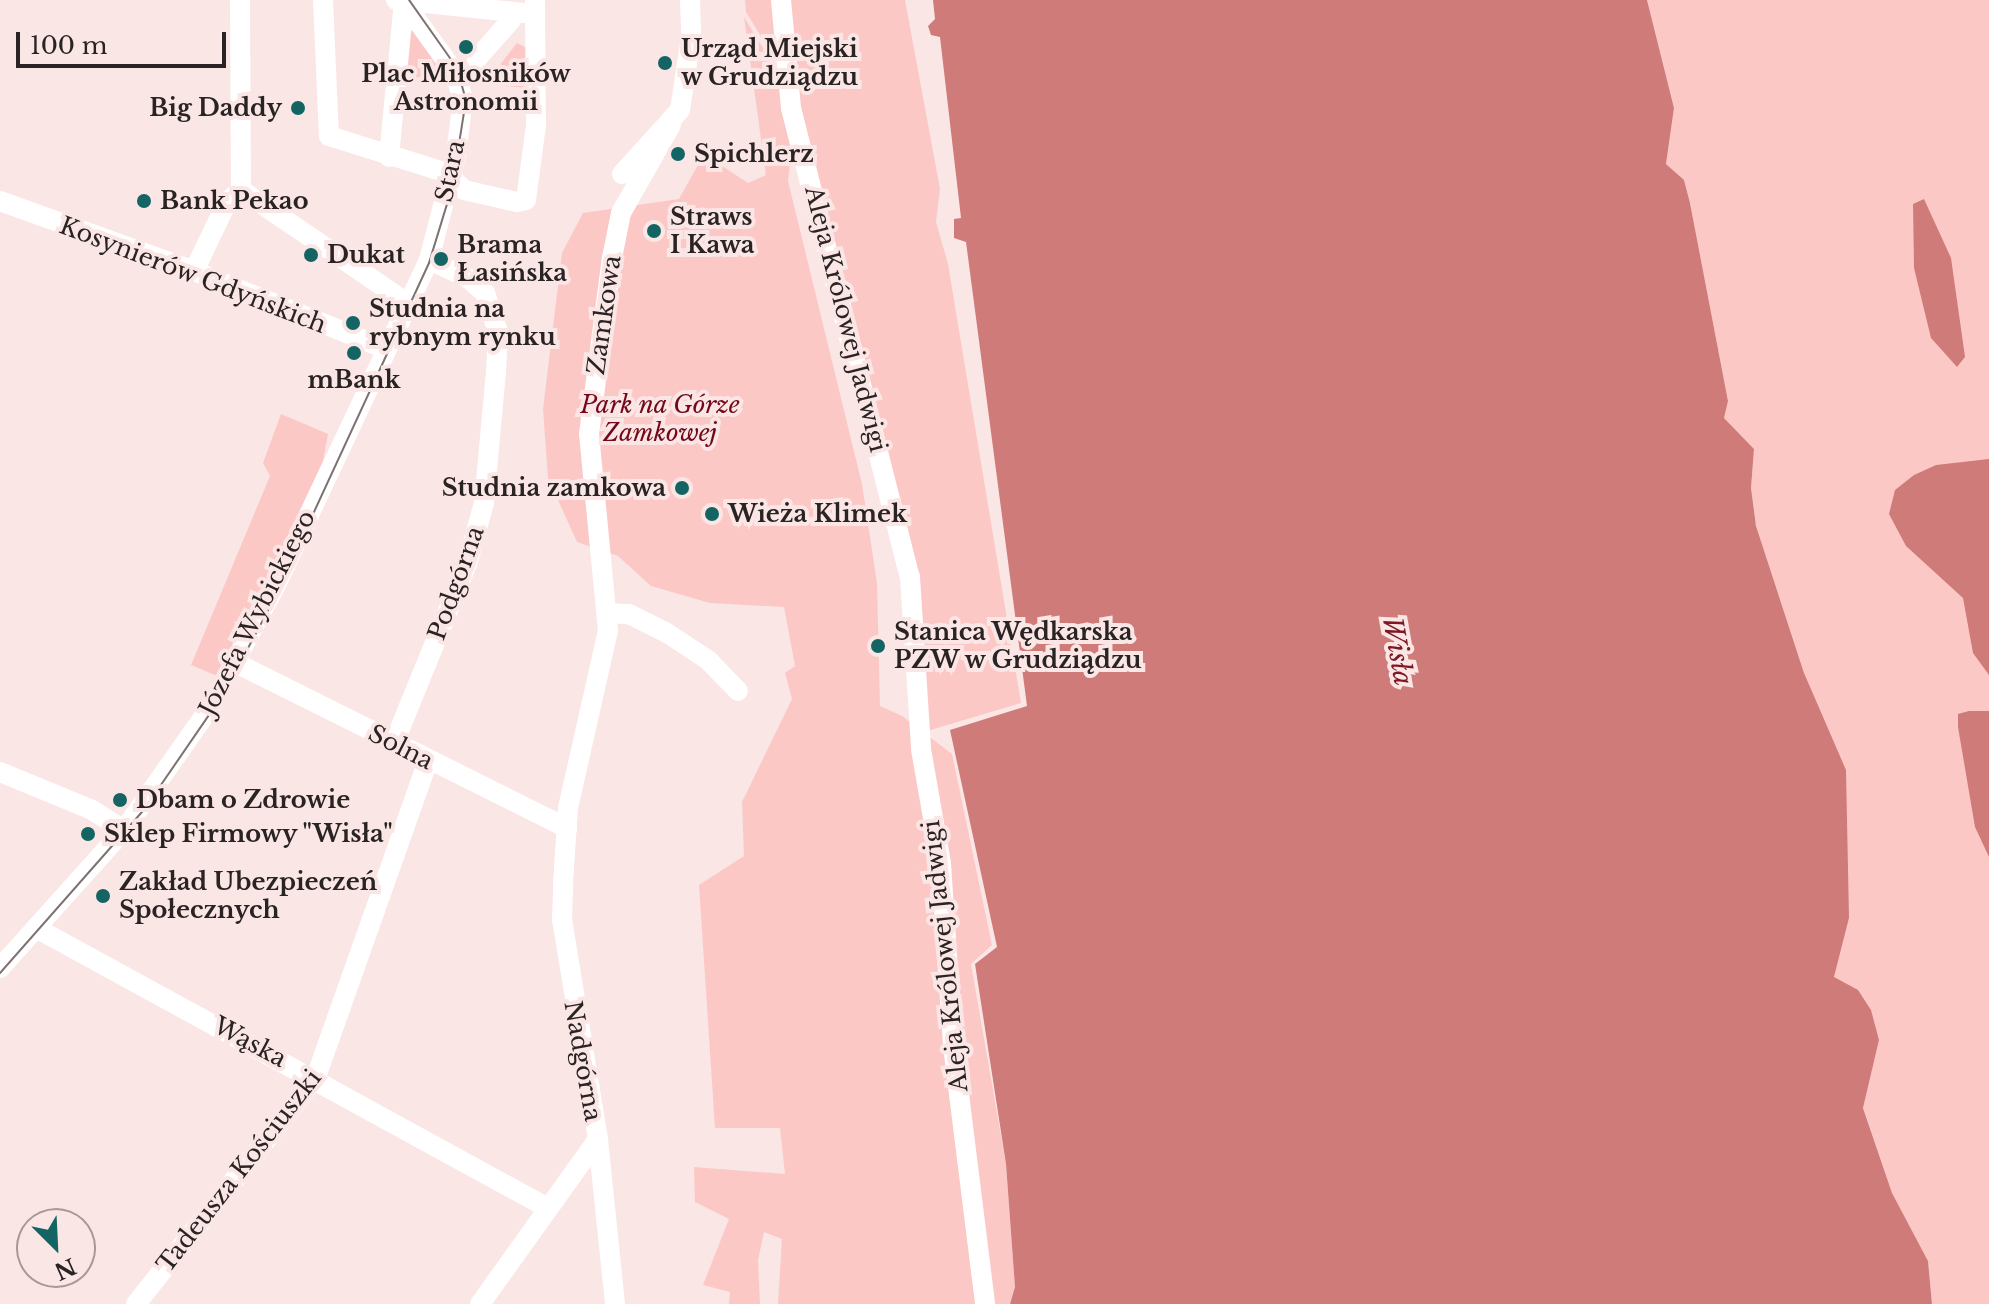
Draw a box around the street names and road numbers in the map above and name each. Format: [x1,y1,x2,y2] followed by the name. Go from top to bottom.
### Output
[429,137,471,205] street label: Stara
[799,183,893,455] street label: Aleja Królowej Jadwigi
[55,211,331,339] street label: Kosynierów Gdyńskich
[581,253,627,377] street label: Zamkowa
[192,505,322,721] street label: Józefa Wybickiego
[422,522,490,644] street label: Podgórna
[364,719,438,775] street label: Solna
[916,819,974,1093] street label: Aleja Królowej Jadwigi
[558,999,608,1123] street label: Nadgórna
[209,1011,291,1073] street label: Wąska
[151,1064,327,1278] street label: Tadeusza Kościuszki

